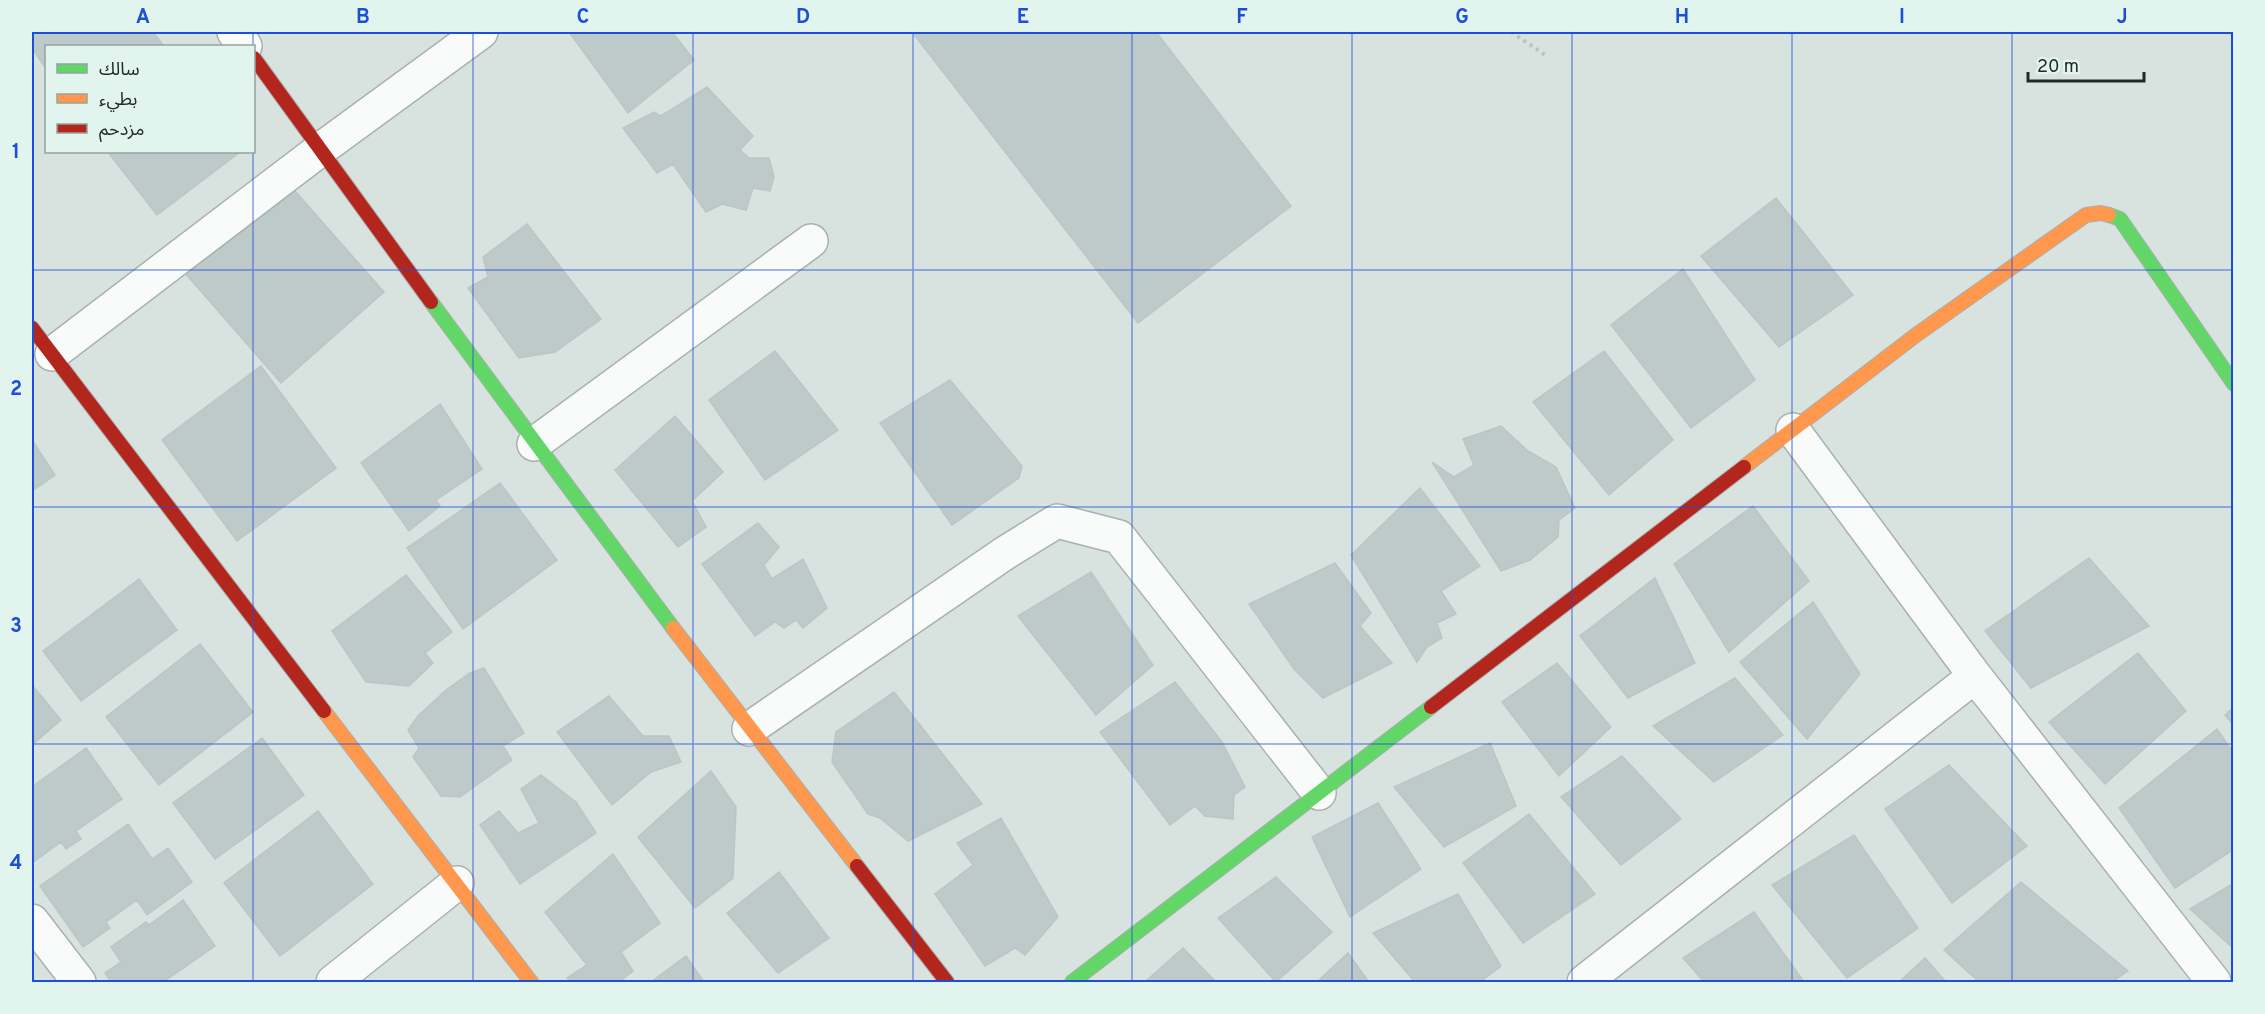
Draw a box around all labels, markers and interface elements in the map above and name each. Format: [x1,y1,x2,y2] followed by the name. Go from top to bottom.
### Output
[136,5,150,31] text: A
[356,5,370,31] text: B
[577,5,589,31] text: C
[796,5,810,31] text: D
[1017,5,1029,31] text: E
[1236,5,1248,31] text: F
[1455,5,1469,31] text: G
[1675,5,1689,31] text: H
[1899,5,1905,31] text: I
[2116,5,2128,31] text: J
[45,45,255,153] legend
[2028,45,2144,83] scale bar
[2037,56,2079,79] text: 20 m
[99,59,140,82] text: سالك
[99,89,137,112] text: بطيء
[99,119,144,142] text: مزدحم
[12,140,20,166] text: 1
[10,377,22,403] text: 2
[10,614,22,640] text: 3
[10,851,22,877] text: 4

